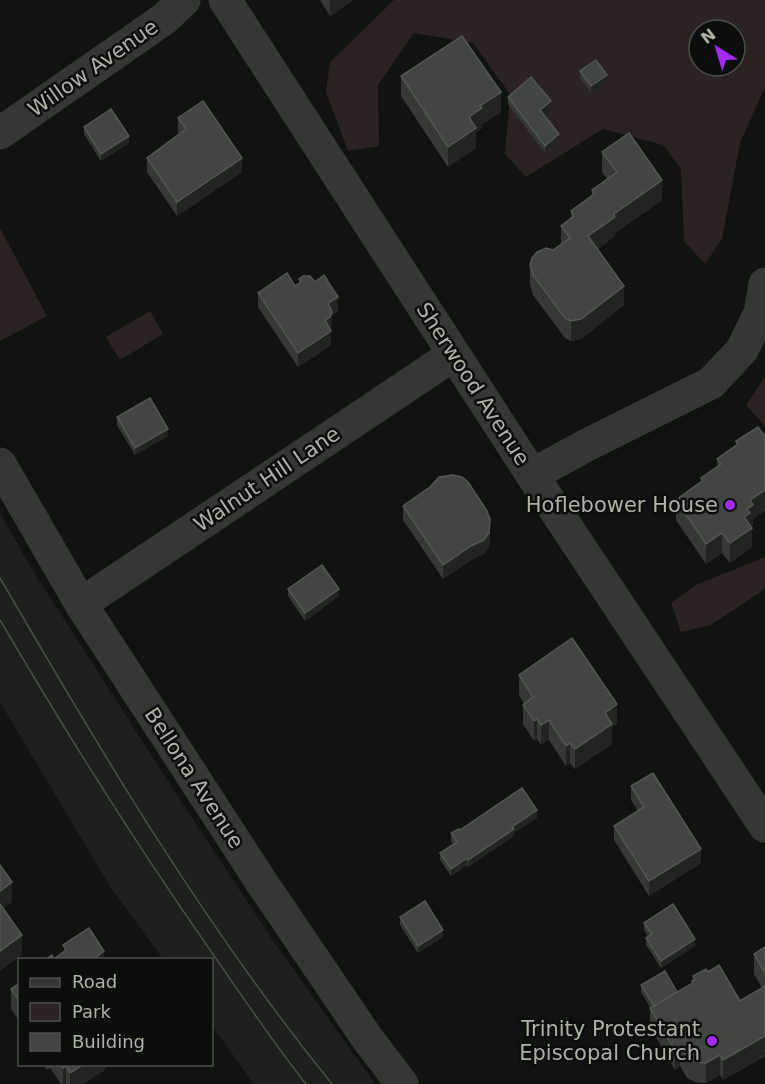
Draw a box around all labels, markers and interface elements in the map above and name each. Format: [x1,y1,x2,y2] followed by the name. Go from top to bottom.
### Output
[24,14,162,122] street label: Willow Avenue
[687,18,747,78] north arrow
[697,25,719,48] text: N
[411,298,535,470] street label: Sherwood Avenue
[190,421,344,537] street label: Walnut Hill Lane
[526,493,718,517] place label: Hoflebower House
[723,498,737,512] marker: Hoflebower House
[140,703,248,853] street label: Bellona Avenue
[18,958,213,1066] legend
[72,971,117,992] text: Road
[72,1001,111,1022] text: Park
[519,1017,700,1065] place label: Trinity Protestant Episcopal Church
[72,1031,145,1052] text: Building
[705,1034,719,1048] marker: Trinity Protestant Episcopal Church

